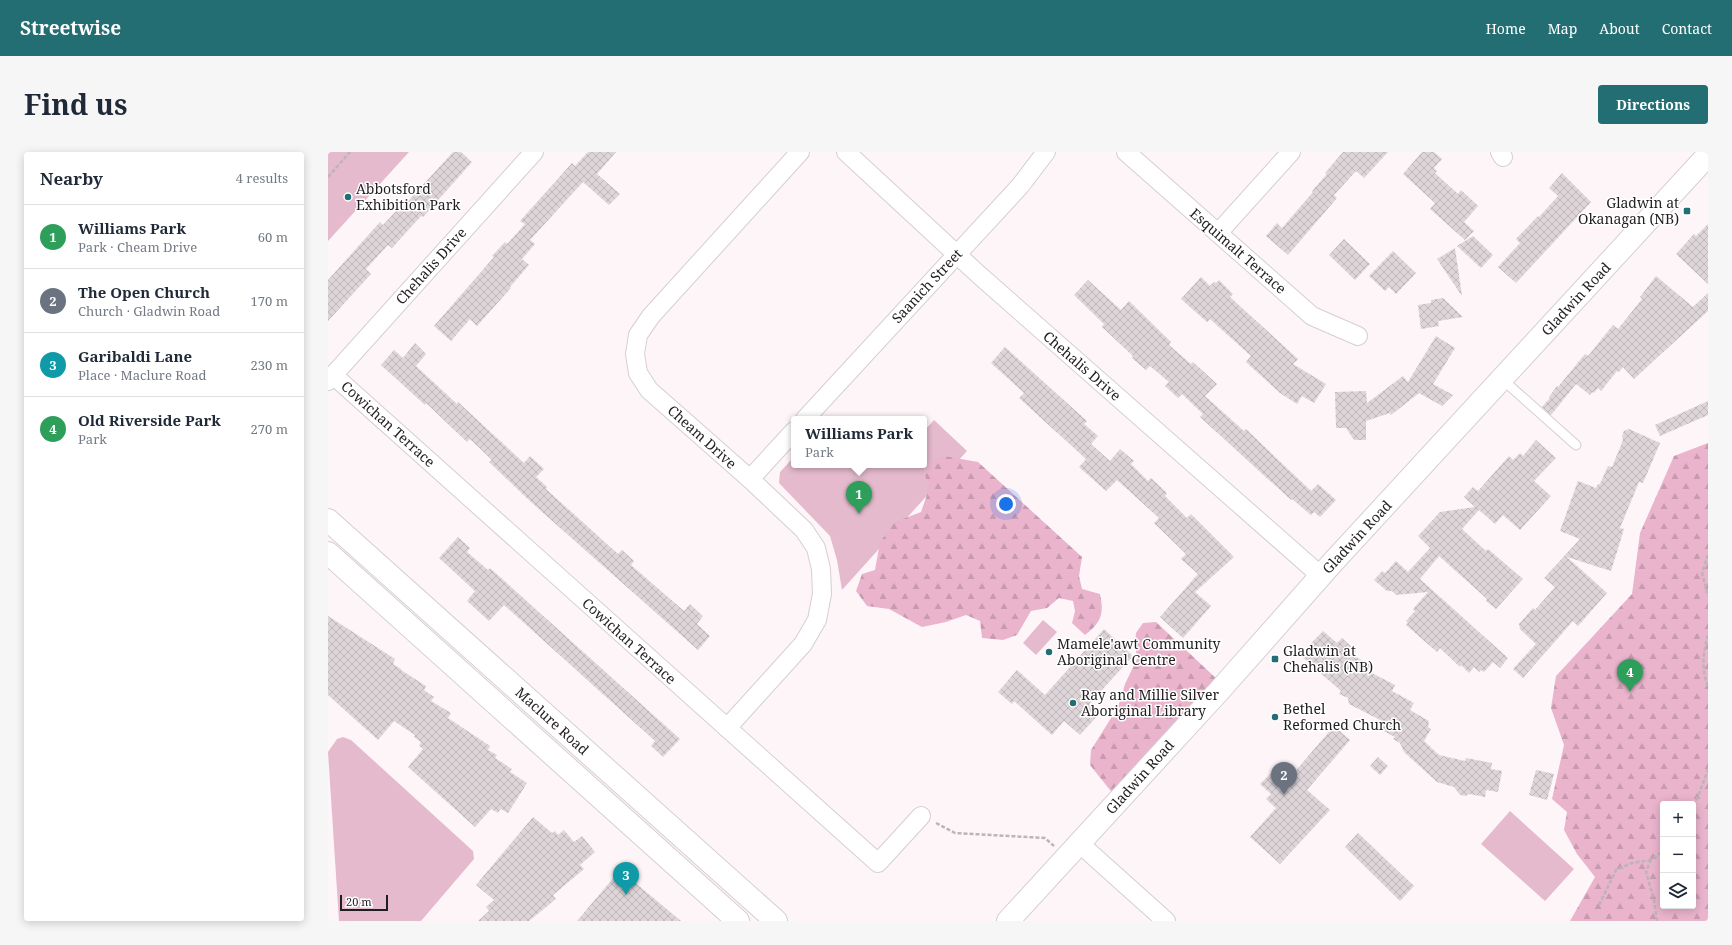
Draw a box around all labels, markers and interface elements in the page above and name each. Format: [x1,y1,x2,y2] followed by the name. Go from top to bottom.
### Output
[20,15,121,41] text: Streetwise
[1486,19,1526,38] text: Home
[1548,19,1577,38] text: Map
[1599,19,1640,38] text: About
[1662,19,1712,38] text: Contact
[24,85,128,123] text: Find us
[1598,85,1708,124] button: Directions
[40,167,103,190] text: Nearby
[236,169,288,187] text: 4 results
[356,179,461,214] place label: Abbotsford Exhibition Park
[343,192,353,202] marker: Abbotsford Exhibition Park
[1578,193,1679,228] place label: Gladwin at Okanagan (NB)
[1186,204,1290,298] street label: Esquimalt Terrace
[1682,206,1692,216] marker: Gladwin at Okanagan (NB)
[78,218,186,238] text: Williams Park
[391,223,470,308] street label: Chehalis Drive
[49,228,57,246] text: 1
[258,228,288,246] text: 60 m
[78,238,197,256] text: Park · Cheam Drive
[887,244,966,327] street label: Saanich Street
[1537,258,1615,339] street label: Gladwin Road
[78,282,210,302] text: The Open Church
[49,292,57,310] text: 2
[251,292,288,310] text: 170 m
[78,302,220,320] text: Church · Gladwin Road
[1039,327,1125,405] street label: Chehalis Drive
[78,346,192,366] text: Garibaldi Lane
[49,356,57,374] text: 3
[251,356,288,374] text: 230 m
[78,366,207,384] text: Place · Maclure Road
[337,376,439,471] street label: Cowichan Terrace
[664,401,741,473] street label: Cheam Drive
[78,410,221,430] text: Old Riverside Park
[791,416,927,468] popup
[49,420,57,438] text: 4
[251,420,288,438] text: 270 m
[805,423,913,443] text: Williams Park
[78,430,107,448] text: Park
[805,443,834,461] text: Park
[846,481,872,514] pin: 1
[996,494,1016,514] your location
[1318,496,1396,577] street label: Gladwin Road
[578,593,680,688] street label: Cowichan Terrace
[1057,634,1221,669] place label: Mamele'awt Community Aboriginal Centre
[1283,641,1373,676] place label: Gladwin at Chehalis (NB)
[1044,647,1054,657] marker: Mamele'awt Community Aboriginal Centre
[1270,654,1280,664] marker: Gladwin at Chehalis (NB)
[1617,659,1643,692] pin: 4
[512,683,593,759] street label: Maclure Road
[1081,685,1219,720] place label: Ray and Millie Silver Aboriginal Library
[1068,698,1078,708] marker: Ray and Millie Silver Aboriginal Library
[1283,699,1401,734] place label: Bethel Reformed Church
[1270,712,1280,722] marker: Bethel Reformed Church
[1101,735,1178,818] street label: Gladwin Road
[1271,762,1297,795] pin: 2
[1660,801,1696,909] map controls
[1660,801,1696,837] button: +
[1660,837,1696,873] button: −
[613,862,639,895] pin: 3
[1660,873,1696,909] button: layers
[340,893,388,912] scale bar
[346,894,372,909] text: 20 m

